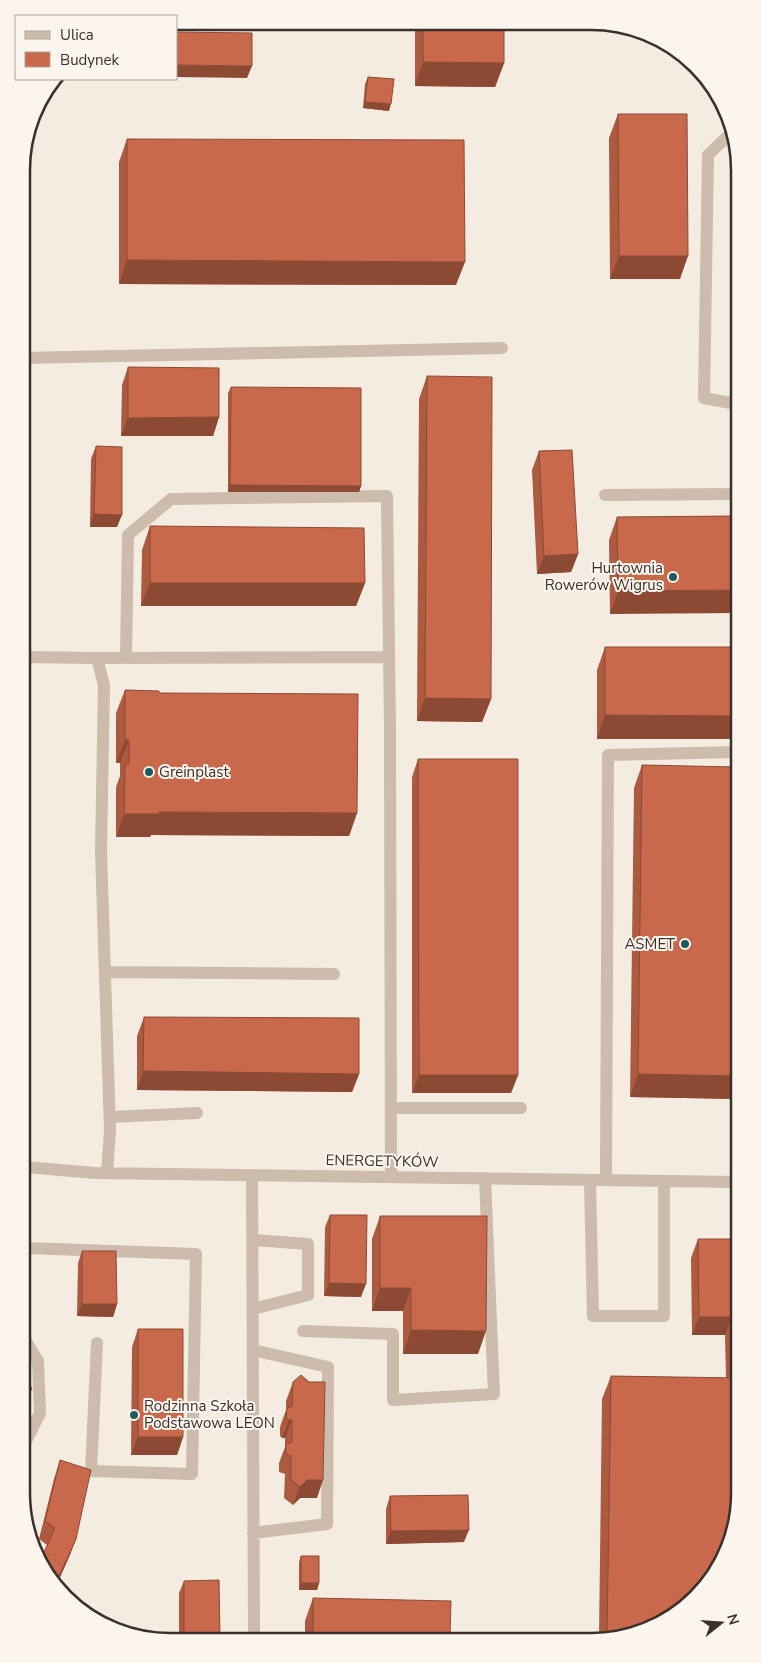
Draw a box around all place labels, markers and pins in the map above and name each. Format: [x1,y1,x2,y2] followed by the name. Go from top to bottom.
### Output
[545,558,663,595] place label: Hurtownia Rowerów Wigrus
[667,571,679,583] marker: Hurtownia Rowerów Wigrus
[159,762,229,782] place label: Greinplast
[143,766,155,778] marker: Greinplast
[625,934,675,954] place label: ASMET
[679,938,691,950] marker: ASMET
[144,1396,275,1433] place label: Rodzinna Szkoła Podstawowa LEON
[128,1409,140,1421] marker: Rodzinna Szkoła Podstawowa LEON

